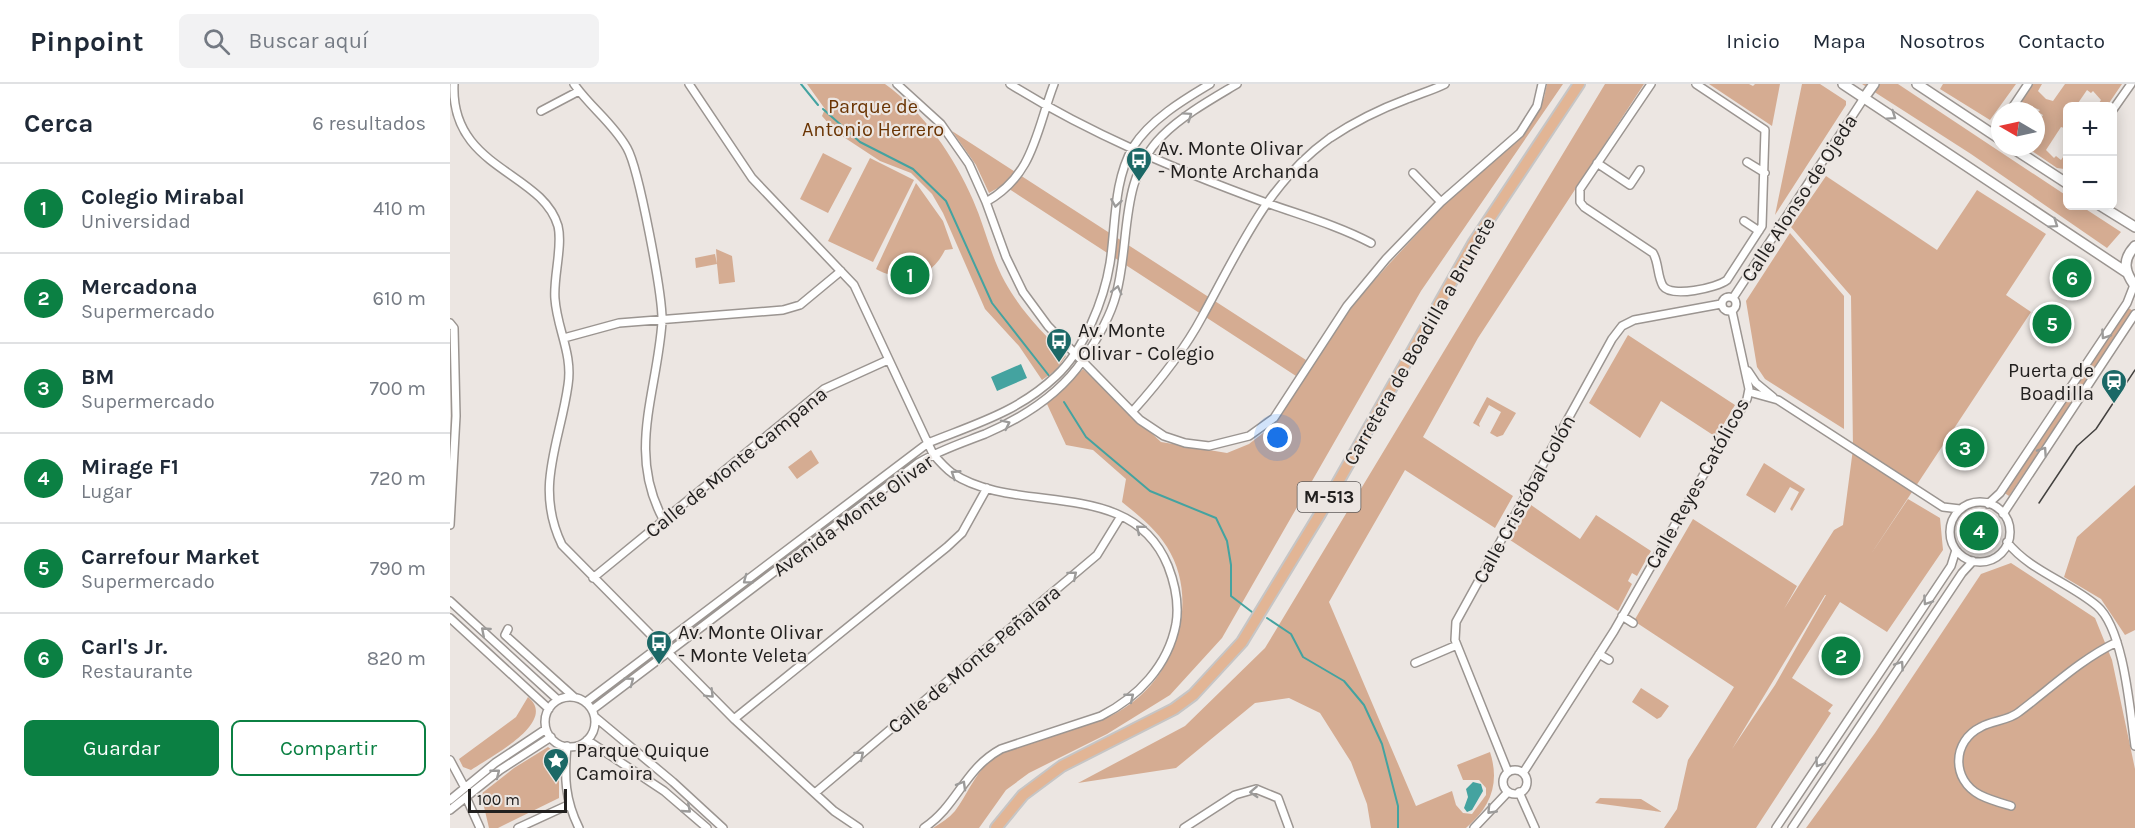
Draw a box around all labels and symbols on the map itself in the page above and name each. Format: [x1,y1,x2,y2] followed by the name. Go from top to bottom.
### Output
[802,95,944,141] park label: Parque de Antonio Herrero
[1991,102,2045,156] north arrow
[1885,109,1896,120] one-way arrow
[1737,110,1862,286] street label: Calle Alonso de Ojeda
[1182,112,1193,123] one-way arrow
[1158,137,1319,183] place label: Av. Monte Olivar - Monte Archanda
[1124,145,1154,183] bus stop icon: Av. Monte Olivar - Monte Archanda
[1111,199,1123,208] one-way arrow
[1339,213,1500,469] street label: Carretera de Boadilla a Brunete
[2047,217,2058,228] one-way arrow
[890,252,930,297] pin: 1
[2052,256,2092,300] pin: 6
[1109,286,1122,296] one-way arrow
[2032,302,2072,346] pin: 5
[1078,319,1214,365] place label: Av. Monte Olivar - Colegio
[1044,326,1074,364] bus stop icon: Av. Monte Olivar - Colegio
[2101,329,2112,340] one-way arrow
[2008,359,2094,405] place label: Puerta de Boadilla
[2099,367,2129,405] station icon: Puerta de Boadilla
[641,382,832,543] street label: Calle de Monte Campana
[1641,394,1754,573] street label: Calle Reyes Católicos
[1469,411,1580,587] street label: Calle Cristóbal Colón
[1000,419,1011,431] one-way arrow
[1263,423,1292,452] your location
[1946,426,1984,470] pin: 3
[2036,447,2047,458] one-way arrow
[769,449,938,581] street label: Avenida Monte Olivar
[951,470,961,482] one-way arrow
[1298,482,1360,512] road number: M-513
[1960,508,1999,554] pin: 4
[1136,525,1147,536] one-way arrow
[1066,571,1077,582] one-way arrow
[743,572,754,583] one-way arrow
[883,580,1065,738] street label: Calle de Monte Peñalara
[1923,595,1935,605] one-way arrow
[678,621,823,667] place label: Av. Monte Olivar - Monte Veleta
[481,627,492,638] one-way arrow
[644,628,674,666] bus stop icon: Av. Monte Olivar - Monte Veleta
[1822,634,1860,678] pin: 2
[1893,660,1904,671] one-way arrow
[624,677,635,688] one-way arrow
[703,688,714,698] one-way arrow
[1124,693,1135,704] one-way arrow
[576,739,709,785] place label: Parque Quique Camoira
[541,746,571,784] place icon: Parque Quique Camoira
[853,751,864,762] one-way arrow
[1815,757,1827,767] one-way arrow
[489,770,500,781] one-way arrow
[955,781,967,792] one-way arrow
[1249,785,1259,798] one-way arrow
[468,786,567,814] scale bar
[680,802,691,813] one-way arrow
[1488,803,1499,814] one-way arrow

